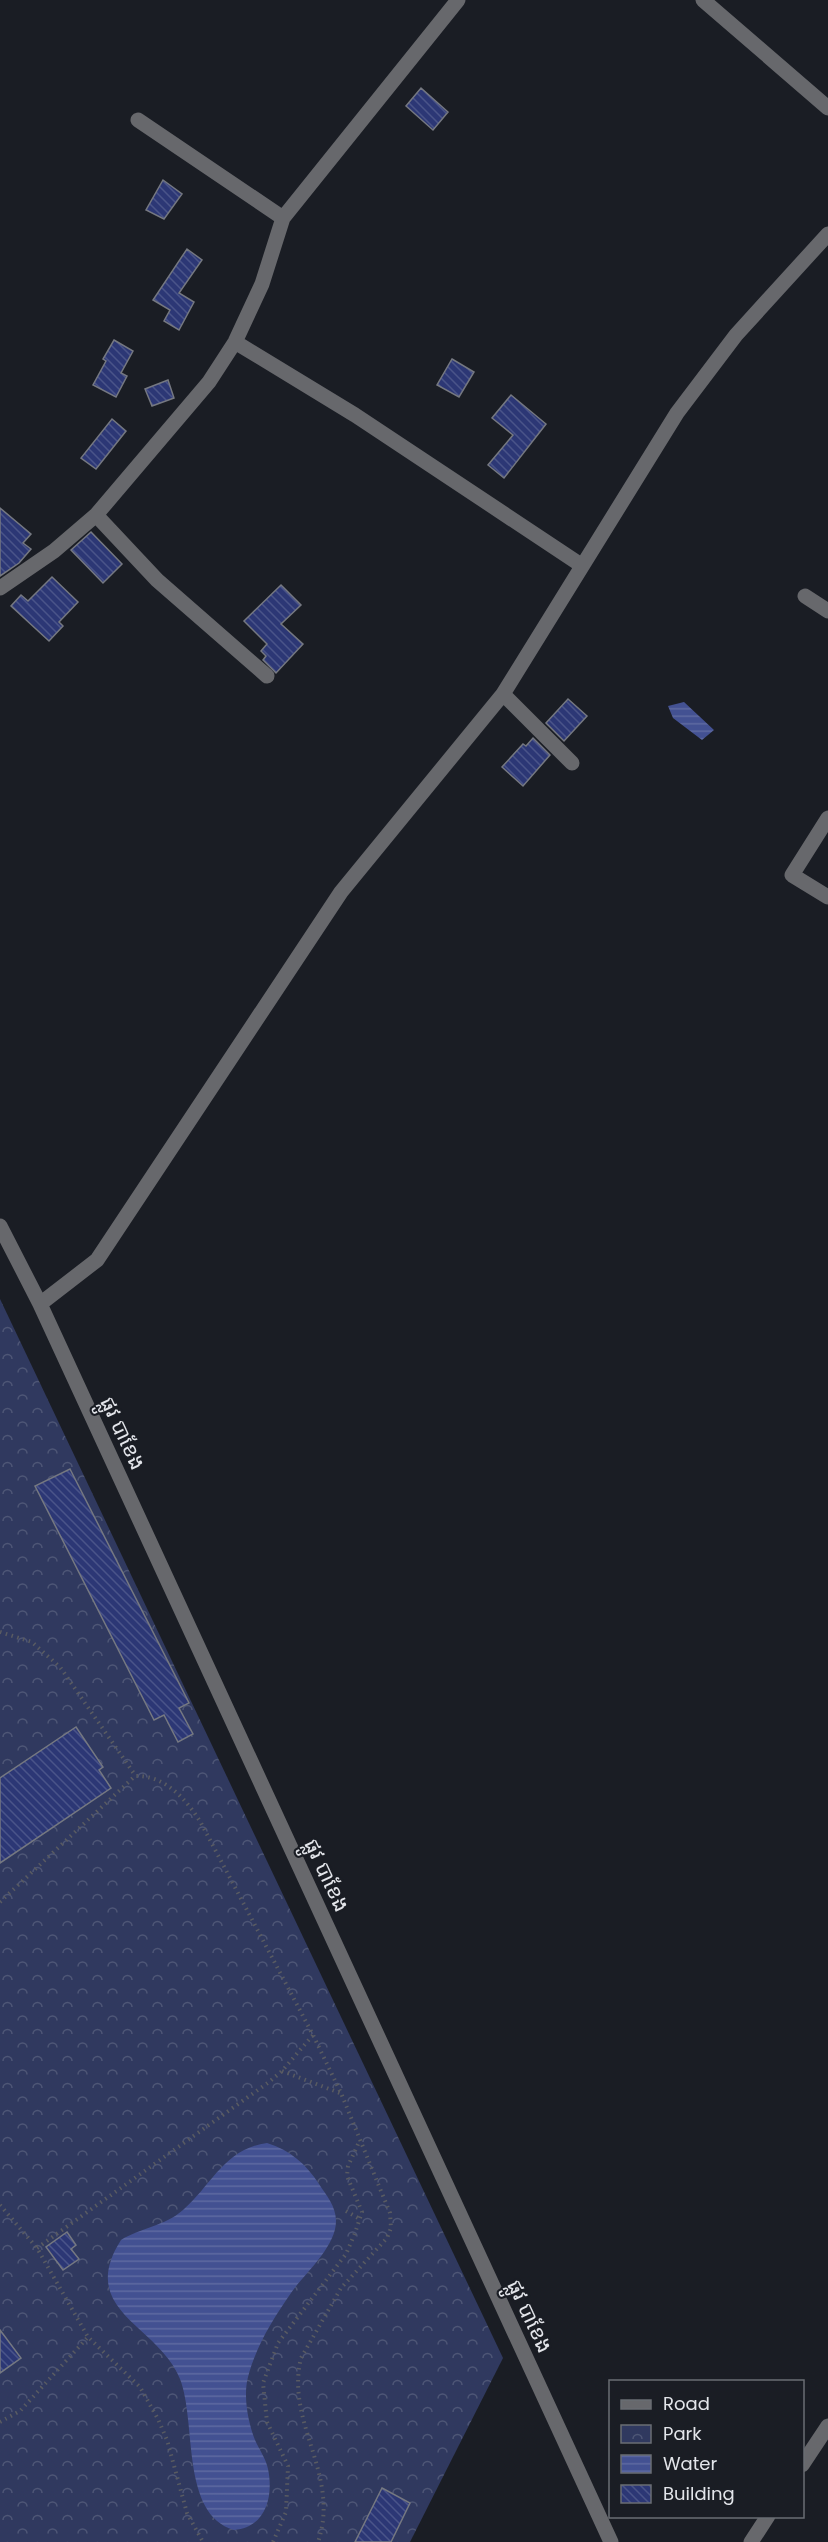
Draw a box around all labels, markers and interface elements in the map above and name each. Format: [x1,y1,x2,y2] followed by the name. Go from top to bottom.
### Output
[89,1392,153,1477] street label: ផ្លូវ បាខែង
[293,1834,357,1919] street label: ផ្លូវ បាខែង
[496,2275,560,2360] street label: ផ្លូវ បាខែង
[609,2380,804,2518] legend
[663,2391,710,2416] text: Road
[663,2421,702,2446] text: Park
[663,2451,717,2476] text: Water
[663,2481,735,2506] text: Building

